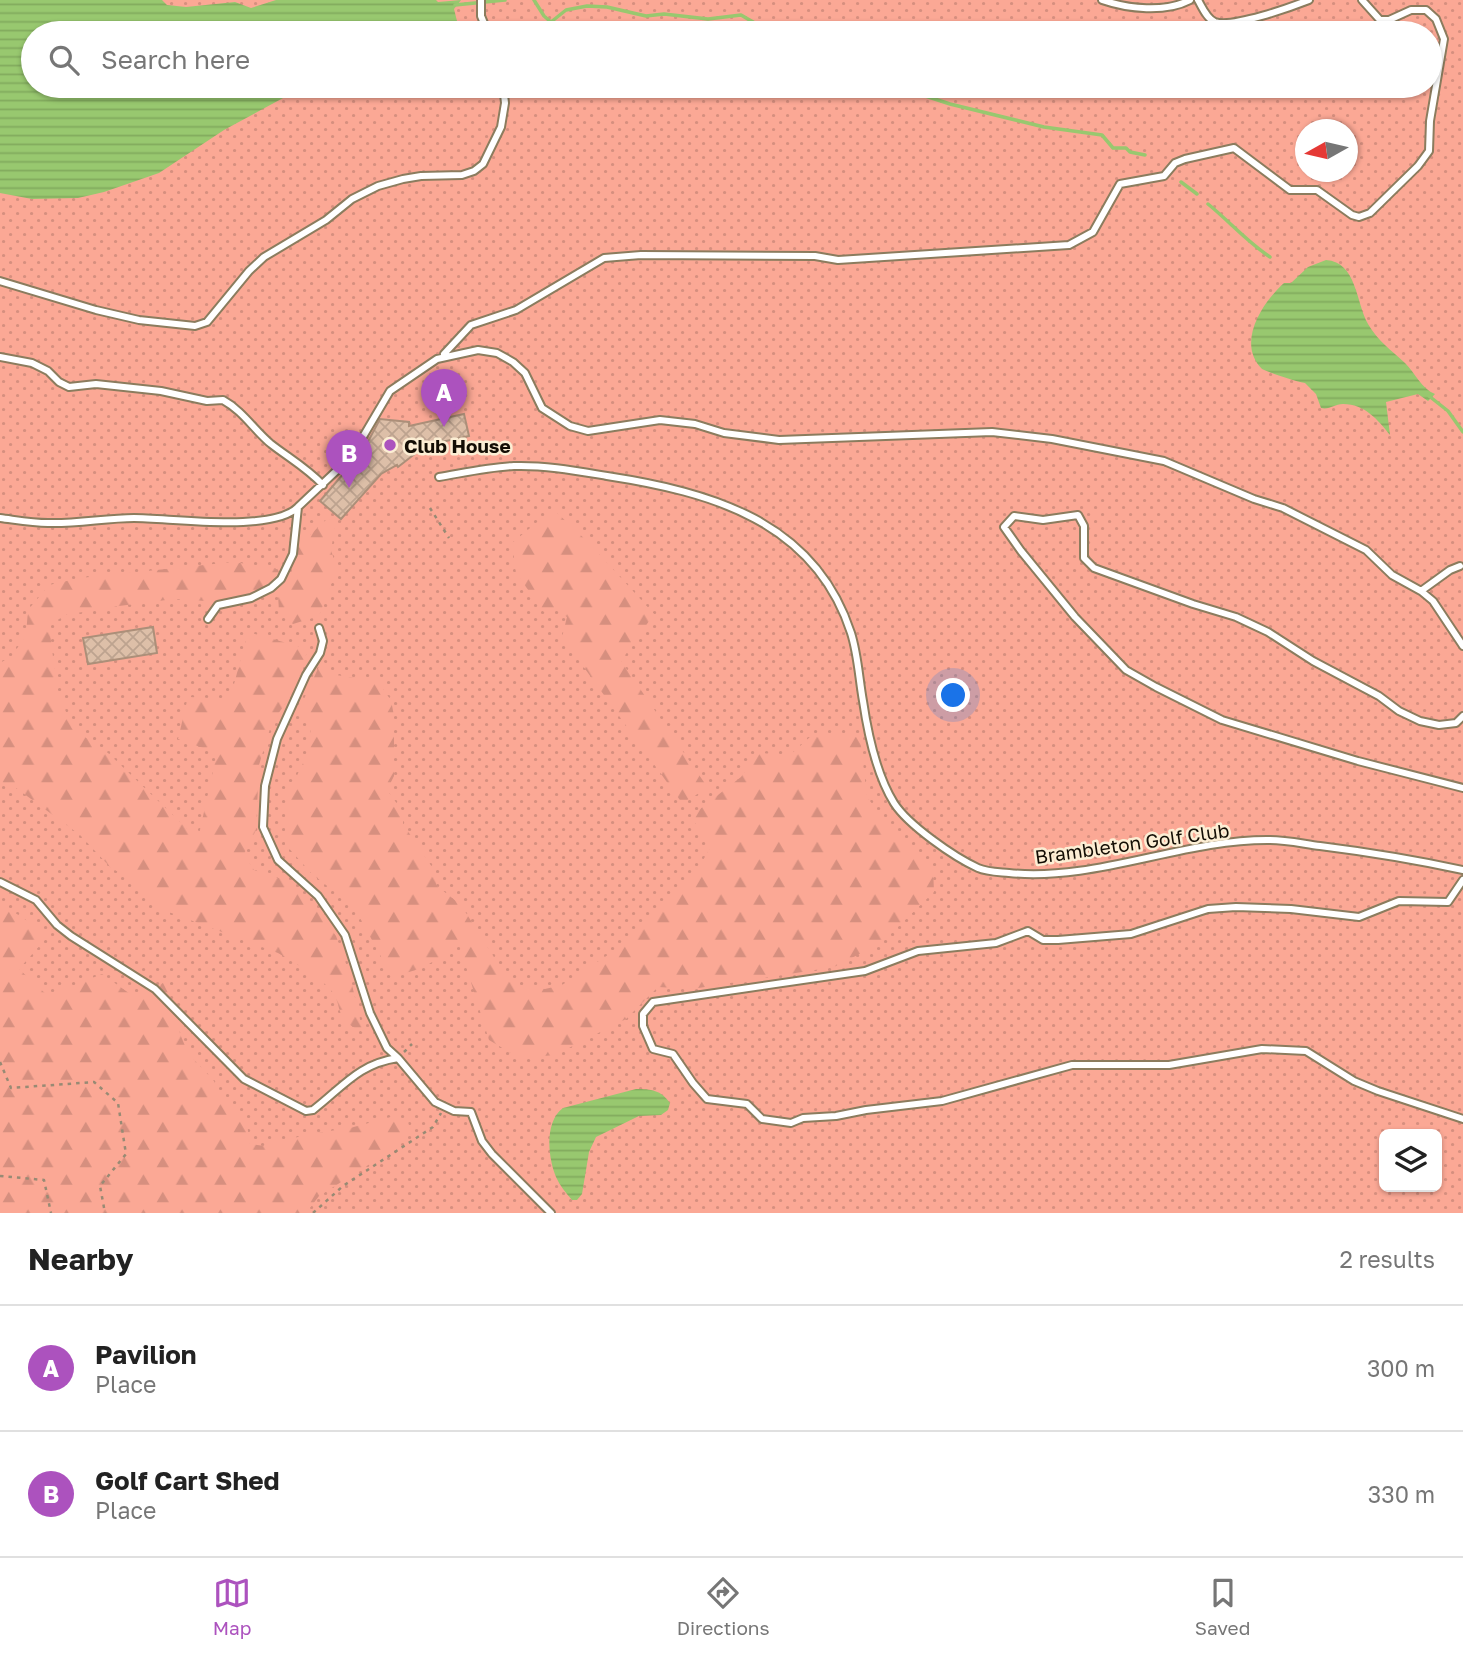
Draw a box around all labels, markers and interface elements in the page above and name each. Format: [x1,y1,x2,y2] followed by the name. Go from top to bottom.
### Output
[21,21,1442,98] search box
[45,41,83,79] icon: search
[101,44,250,75] text: Search here
[1295,119,1358,182] north arrow
[421,369,467,427] pin: A
[326,430,372,488] pin: B
[404,434,511,457] place label: Club House
[382,437,398,453] marker: Club House
[936,678,970,712] your location
[1033,818,1231,868] street label: Brambleton Golf Club
[1379,1129,1442,1192] map controls
[1379,1129,1442,1192] button: layers
[28,1241,133,1277] text: Nearby
[1339,1245,1435,1273] text: 2 results
[95,1339,197,1370] text: Pavilion
[43,1354,59,1382] text: A
[1367,1354,1435,1382] text: 300 m
[95,1370,156,1398] text: Place
[95,1465,280,1496] text: Golf Cart Shed
[43,1480,59,1508] text: B
[1368,1480,1435,1508] text: 330 m
[95,1496,156,1524] text: Place
[213,1574,251,1639] tab: Map
[677,1574,770,1639] tab: Directions
[1195,1574,1250,1639] tab: Saved

